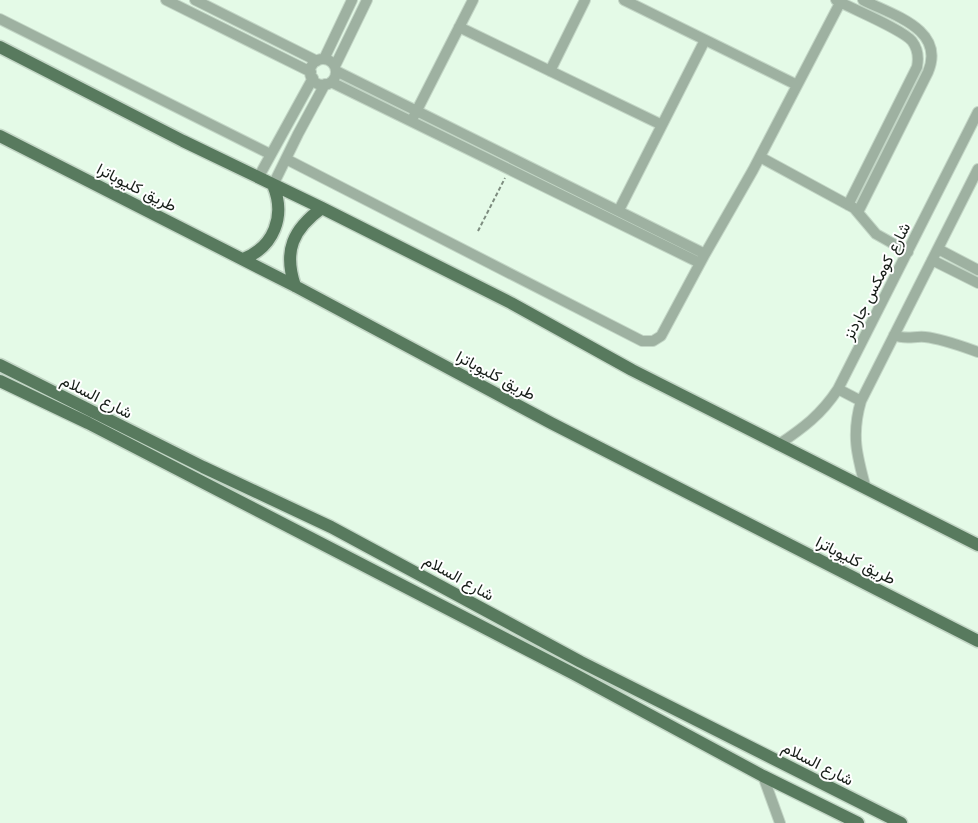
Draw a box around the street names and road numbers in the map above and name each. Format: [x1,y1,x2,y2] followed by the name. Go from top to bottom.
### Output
[93,160,179,217] street label: طريق كليوباترا
[839,220,916,345] street label: شارع كومكس جاردنز
[452,348,538,405] street label: طريق كليوباترا
[57,371,135,424] street label: شارع السلام
[812,533,898,590] street label: طريق كليوباترا
[419,551,497,606] street label: شارع السلام
[778,738,856,791] street label: شارع السلام

